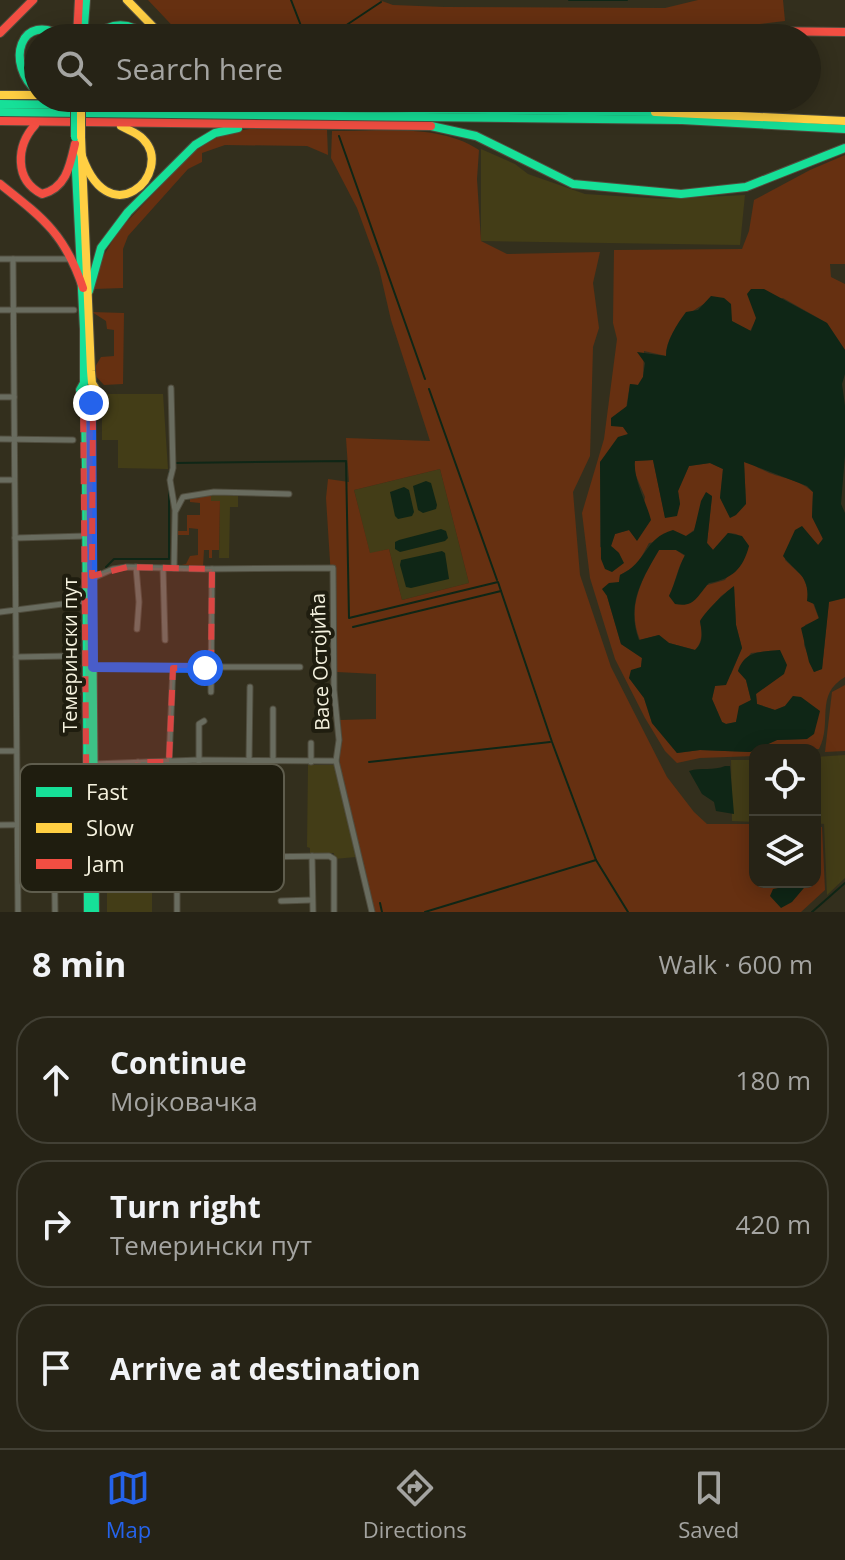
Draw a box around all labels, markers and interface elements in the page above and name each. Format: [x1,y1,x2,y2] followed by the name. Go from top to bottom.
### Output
[24,24,821,112] search box
[52,46,96,90] icon: search
[116,48,283,89] text: Search here
[73,385,109,421] route end
[56,577,83,733] street label: Темерински пут
[304,593,335,731] street label: Васе Остојића
[187,650,223,686] route start
[749,744,821,888] map controls
[749,744,821,816] button: locate
[20,764,284,892] legend
[86,776,128,806] text: Fast
[86,812,134,842] text: Slow
[749,816,821,888] button: layers
[84,848,125,878] text: Jam
[32,941,126,987] text: 8 min
[659,946,813,982] text: Walk · 600 m
[110,1042,247,1083] text: Continue
[34,1058,78,1102] icon: ahead
[736,1062,811,1098] text: 180 m
[110,1083,258,1119] text: Мојковачка
[110,1186,261,1227] text: Turn right
[34,1202,78,1246] icon: right
[736,1206,811,1242] text: 420 m
[110,1227,312,1263] text: Темерински пут
[34,1346,78,1390] icon: arrive
[110,1348,421,1389] text: Arrive at destination
[106,1466,151,1544] tab: Map
[363,1466,467,1544] tab: Directions
[678,1466,739,1544] tab: Saved

